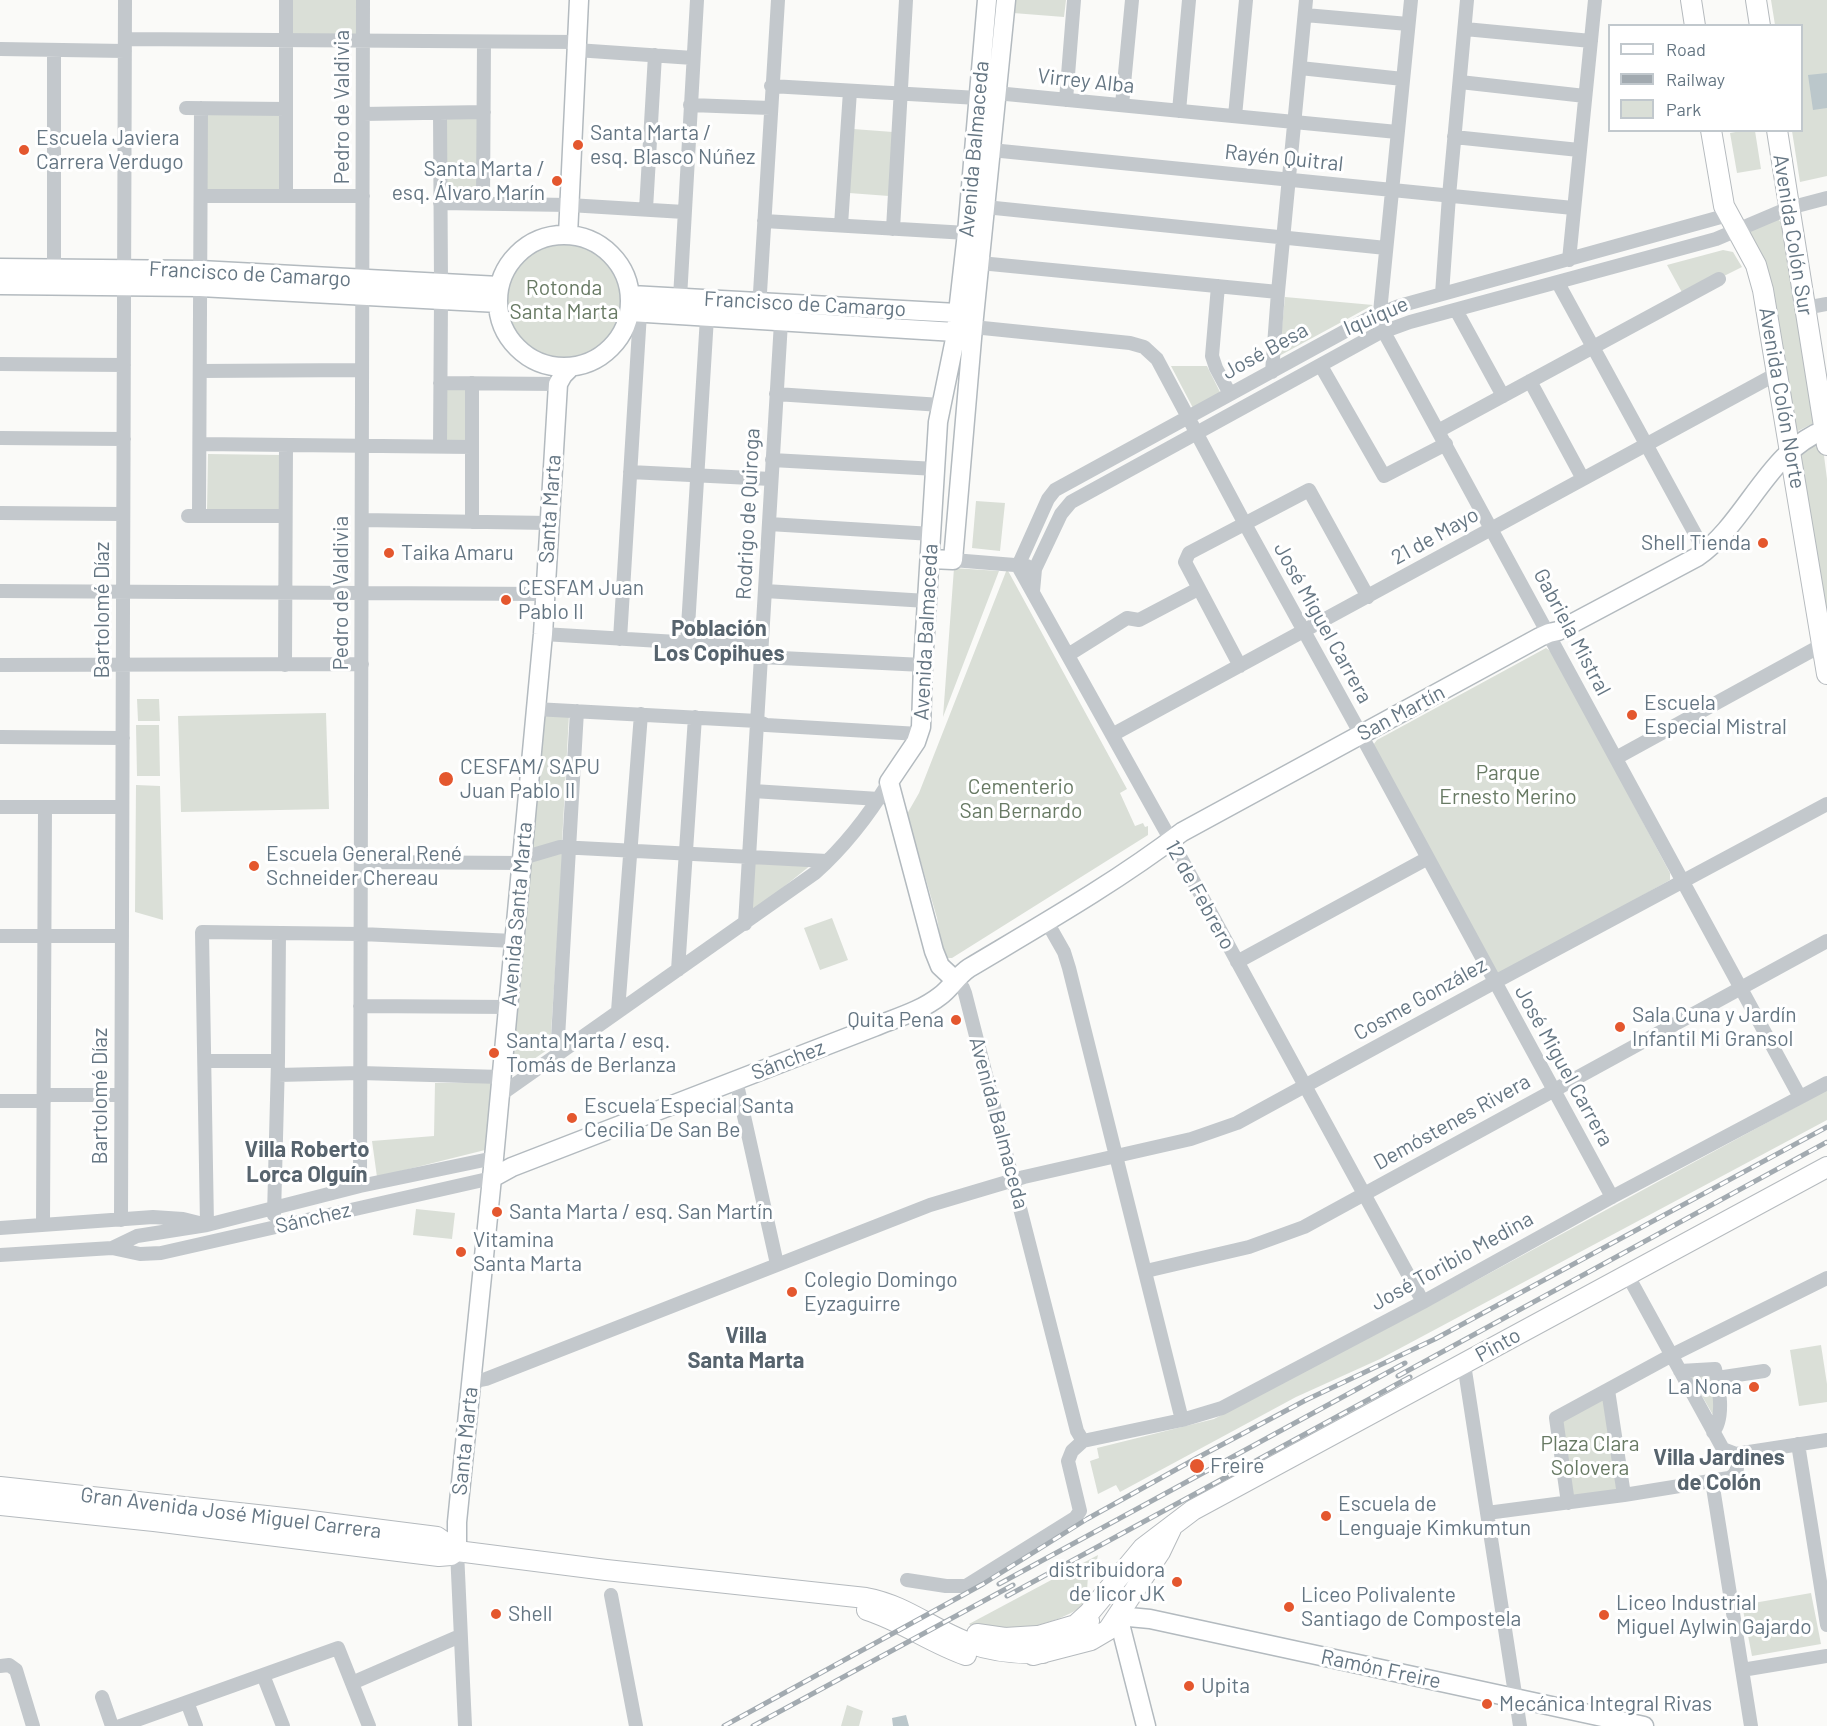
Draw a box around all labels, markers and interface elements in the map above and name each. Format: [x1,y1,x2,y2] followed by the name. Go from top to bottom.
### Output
[1608,24,1803,132] legend
[329,30,355,184] street label: Pedro de Valdivia
[1666,38,1706,60] text: Road
[954,60,994,238] street label: Avenida Balmaceda
[1036,63,1136,99] street label: Virrey Alba
[1666,68,1725,90] text: Railway
[1666,98,1701,120] text: Park
[590,120,755,170] place label: Santa Marta / esq. Blasco Núñez
[36,125,184,175] place label: Escuela Javiera Carrera Verdugo
[571,138,585,152] marker: Santa Marta / esq. Blasco Núñez
[1224,139,1344,177] street label: Rayén Quitral
[17,143,31,157] marker: Escuela Javiera Carrera Verdugo
[1768,153,1818,317] street label: Avenida Colón Sur
[392,156,545,206] place label: Santa Marta / esq. Álvaro Marín
[550,174,564,188] marker: Santa Marta / esq. Álvaro Marín
[148,256,352,292] street label: Francisco de Camargo
[510,275,618,325] park label: Rotonda Santa Marta
[703,286,907,322] street label: Francisco de Camargo
[1340,291,1412,341] street label: Iquique
[1754,305,1810,491] street label: Avenida Colón Norte
[1218,317,1312,385] street label: José Besa
[731,427,765,601] street label: Rodrigo de Quiroga
[534,454,566,564] street label: Santa Marta
[1387,502,1483,570] street label: 21 de Mayo
[328,516,354,670] street label: Pedro de Valdivia
[1641,530,1751,556] place label: Shell Tienda
[1756,536,1770,550] marker: Shell Tienda
[1268,538,1378,708] street label: José Miguel Carrera
[401,540,514,566] place label: Taika Amaru
[89,542,115,678] street label: Bartolomé Díaz
[909,543,943,721] street label: Avenida Balmaceda
[382,546,396,560] marker: Taika Amaru
[1528,564,1616,700] street label: Gabriela Mistral
[518,575,644,625] place label: CESFAM Juan Pablo II
[499,593,513,607] marker: CESFAM Juan Pablo II
[654,616,784,668] district label: Población Los Copihues
[1353,679,1449,747] street label: San Martín
[1644,690,1787,740] place label: Escuela Especial Mistral
[1625,708,1639,722] marker: Escuela Especial Mistral
[460,754,600,804] place label: CESFAM/ SAPU Juan Pablo II
[1439,760,1577,810] park label: Parque Ernesto Merino
[437,770,455,788] marker: CESFAM/ SAPU Juan Pablo II
[960,774,1082,824] park label: Cementerio San Bernardo
[496,821,538,1007] street label: Avenida Santa Marta
[1160,836,1240,954] street label: 12 de Febrero
[266,841,462,891] place label: Escuela General René Schneider Chereau
[247,859,261,873] marker: Escuela General René Schneider Chereau
[1349,952,1491,1046] street label: Cosme González
[1509,981,1619,1151] street label: José Miguel Carrera
[1632,1002,1796,1052] place label: Sala Cuna y Jardín Infantil Mi Gransol
[847,1007,944,1033] place label: Quita Pena
[949,1013,963,1027] marker: Quita Pena
[1613,1020,1627,1034] marker: Sala Cuna y Jardín Infantil Mi Gransol
[87,1028,113,1164] street label: Bartolomé Díaz
[506,1028,676,1078] place label: Santa Marta / esq. Tomás de Berlanza
[748,1034,828,1086] street label: Sánchez
[964,1034,1034,1212] street label: Avenida Balmaceda
[487,1046,501,1060] marker: Santa Marta / esq. Tomás de Berlanza
[1369,1069,1535,1175] street label: Demóstenes Rivera
[584,1093,794,1143] place label: Escuela Especial Santa Cecilia De San Be
[565,1111,579,1125] marker: Escuela Especial Santa Cecilia De San Be
[244,1137,370,1188] district label: Villa Roberto Lorca Olguín
[273,1197,353,1239] street label: Sánchez
[509,1199,773,1225] place label: Santa Marta / esq. San Martín
[490,1205,504,1219] marker: Santa Marta / esq. San Martín
[1367,1206,1537,1316] street label: José Toribio Medina
[473,1227,582,1277] place label: Vitamina Santa Marta
[454,1245,468,1259] marker: Vitamina Santa Marta
[804,1267,958,1317] place label: Colegio Domingo Eyzaguirre
[785,1285,799,1299] marker: Colegio Domingo Eyzaguirre
[1471,1322,1525,1368] street label: Pinto
[688,1323,804,1374] district label: Villa Santa Marta
[1667,1374,1742,1400] place label: La Nona
[1747,1380,1761,1394] marker: La Nona
[447,1386,483,1496] street label: Santa Marta
[1541,1431,1639,1481] park label: Plaza Clara Solovera
[1653,1445,1785,1496] district label: Villa Jardines de Colón
[1210,1453,1264,1479] place label: Freire
[1188,1457,1206,1475] marker: Freire
[79,1482,383,1544] street label: Gran Avenida José Miguel Carrera
[1338,1491,1531,1541] place label: Escuela de Lenguaje Kimkumtun
[1319,1509,1333,1523] marker: Escuela de Lenguaje Kimkumtun
[1048,1557,1165,1607] place label: distribuidora de licor JK
[1170,1575,1184,1589] marker: distribuidora de licor JK
[1301,1582,1521,1632] place label: Liceo Polivalente Santiago de Compostela
[1616,1590,1812,1640] place label: Liceo Industrial Miguel Aylwin Gajardo
[1282,1600,1296,1614] marker: Liceo Polivalente Santiago de Compostela
[508,1601,552,1627] place label: Shell
[489,1607,503,1621] marker: Shell
[1597,1608,1611,1622] marker: Liceo Industrial Miguel Aylwin Gajardo
[1319,1644,1443,1694] street label: Ramón Freire
[1201,1673,1250,1699] place label: Upita
[1182,1679,1196,1693] marker: Upita
[1499,1691,1712,1717] place label: Mecánica Integral Rivas
[1480,1697,1494,1711] marker: Mecánica Integral Rivas

